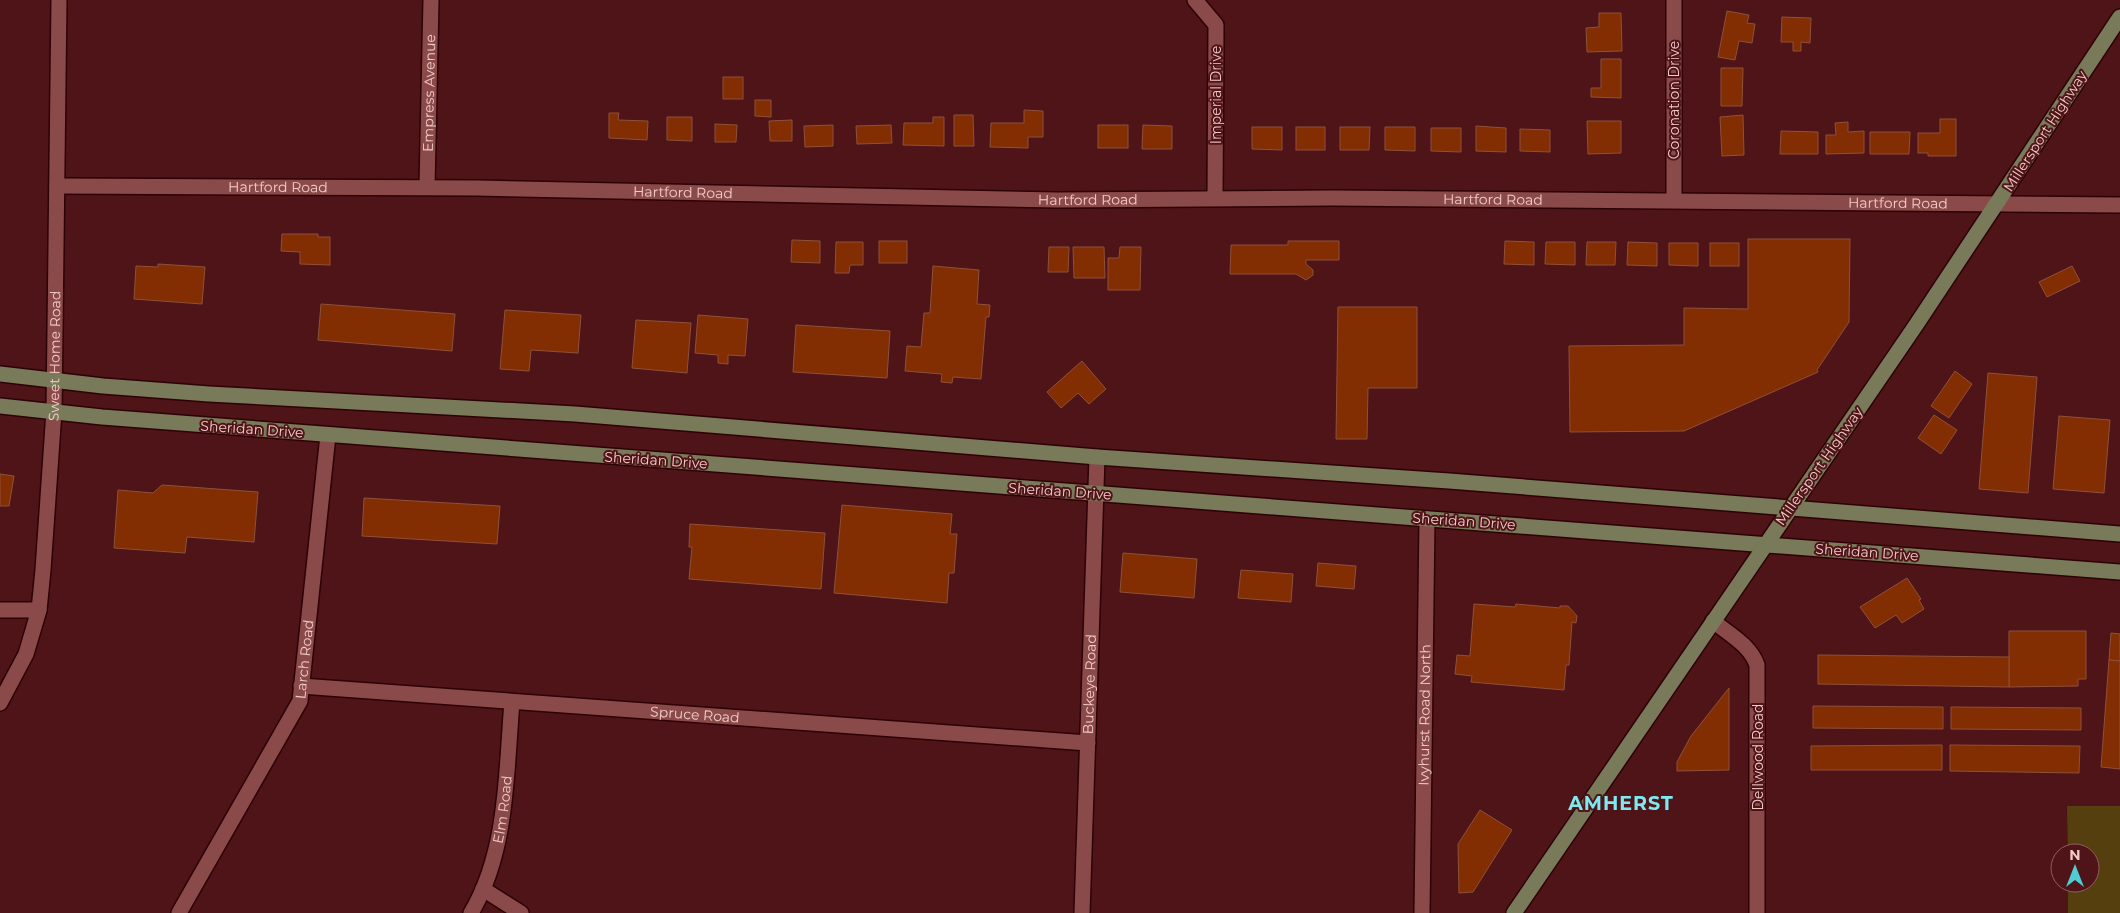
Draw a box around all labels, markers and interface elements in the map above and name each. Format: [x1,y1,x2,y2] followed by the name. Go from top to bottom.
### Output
[419,34,439,152] street label: Empress Avenue
[1665,41,1683,159] street label: Coronation Drive
[1207,46,1225,144] street label: Imperial Drive
[1999,67,2091,195] street label: Millersport Highway
[228,178,328,196] street label: Hartford Road
[633,182,733,202] street label: Hartford Road
[1038,190,1138,209] street label: Hartford Road
[1443,190,1543,209] street label: Hartford Road
[1848,194,1948,212] street label: Hartford Road
[44,290,64,422] street label: Sweet Home Road
[1771,403,1867,529] street label: Millersport Highway
[200,416,304,442] street label: Sheridan Drive
[604,447,708,473] street label: Sheridan Drive
[1008,478,1112,504] street label: Sheridan Drive
[1412,508,1516,534] street label: Sheridan Drive
[1815,539,1919,565] street label: Sheridan Drive
[291,619,317,700] street label: Larch Road
[1079,634,1100,735] street label: Buckeye Road
[1415,644,1434,786] street label: Ivyhurst Road North
[650,702,740,727] street label: Spruce Road
[1749,704,1767,810] street label: Dellwood Road
[489,775,516,845] street label: Elm Road
[1567,792,1674,815] district label: AMHERST
[2050,843,2100,893] north arrow
[2069,846,2081,864] text: N

